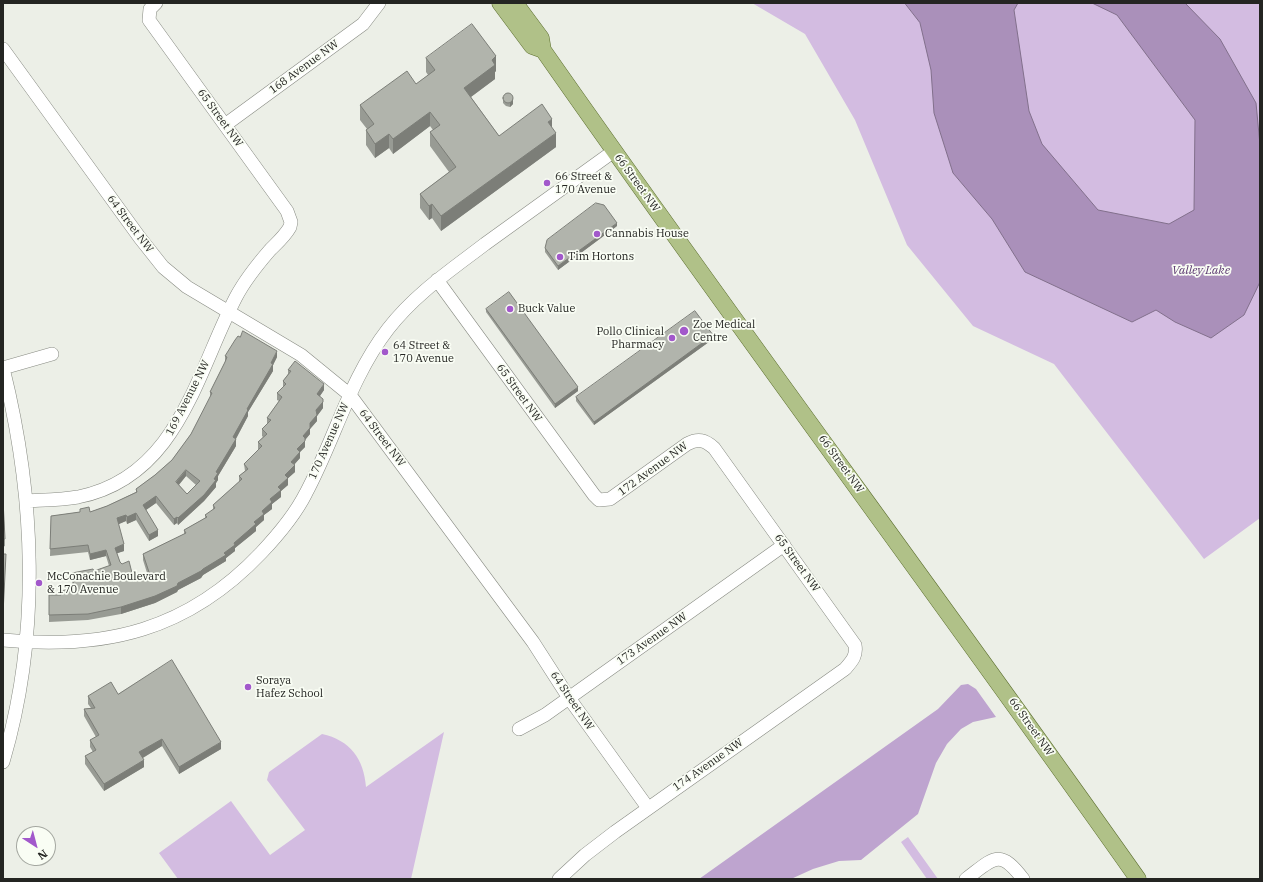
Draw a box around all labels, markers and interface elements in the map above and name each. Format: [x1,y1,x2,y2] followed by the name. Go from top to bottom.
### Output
[267,37,341,97] street label: 168 Avenue NW
[195,86,245,150] street label: 65 Street NW
[612,151,662,215] street label: 66 Street NW
[555,170,616,196] place label: 66 Street & 170 Avenue
[542,178,552,188] marker: 66 Street & 170 Avenue
[104,193,156,255] street label: 64 Street NW
[605,227,689,241] place label: Cannabis House
[592,229,602,239] marker: Cannabis House
[568,250,634,264] place label: Tim Hortons
[555,252,565,262] marker: Tim Hortons
[1172,264,1230,278] water label: Valley Lake
[518,302,575,316] place label: Buck Value
[505,304,515,314] marker: Buck Value
[693,318,755,344] place label: Zoe Medical Centre
[596,325,664,351] place label: Pollo Clinical Pharmacy
[678,325,690,337] marker: Zoe Medical Centre
[667,333,677,343] marker: Pollo Clinical Pharmacy
[393,339,454,365] place label: 64 Street & 170 Avenue
[380,347,390,357] marker: 64 Street & 170 Avenue
[163,358,213,438] street label: 169 Avenue NW
[494,361,544,425] street label: 65 Street NW
[306,401,352,481] street label: 170 Avenue NW
[356,407,408,469] street label: 64 Street NW
[816,432,866,496] street label: 66 Street NW
[616,439,690,499] street label: 172 Avenue NW
[772,531,822,595] street label: 65 Street NW
[47,570,166,596] place label: McConachie Boulevard & 170 Avenue
[34,578,44,588] marker: McConachie Boulevard & 170 Avenue
[614,610,690,668] street label: 173 Avenue NW
[547,669,597,733] street label: 64 Street NW
[256,674,323,700] place label: Soraya Hafez School
[243,682,253,692] marker: Soraya Hafez School
[1006,695,1056,759] street label: 66 Street NW
[670,736,746,794] street label: 174 Avenue NW
[16,826,56,866] north arrow
[35,847,50,863] text: N

